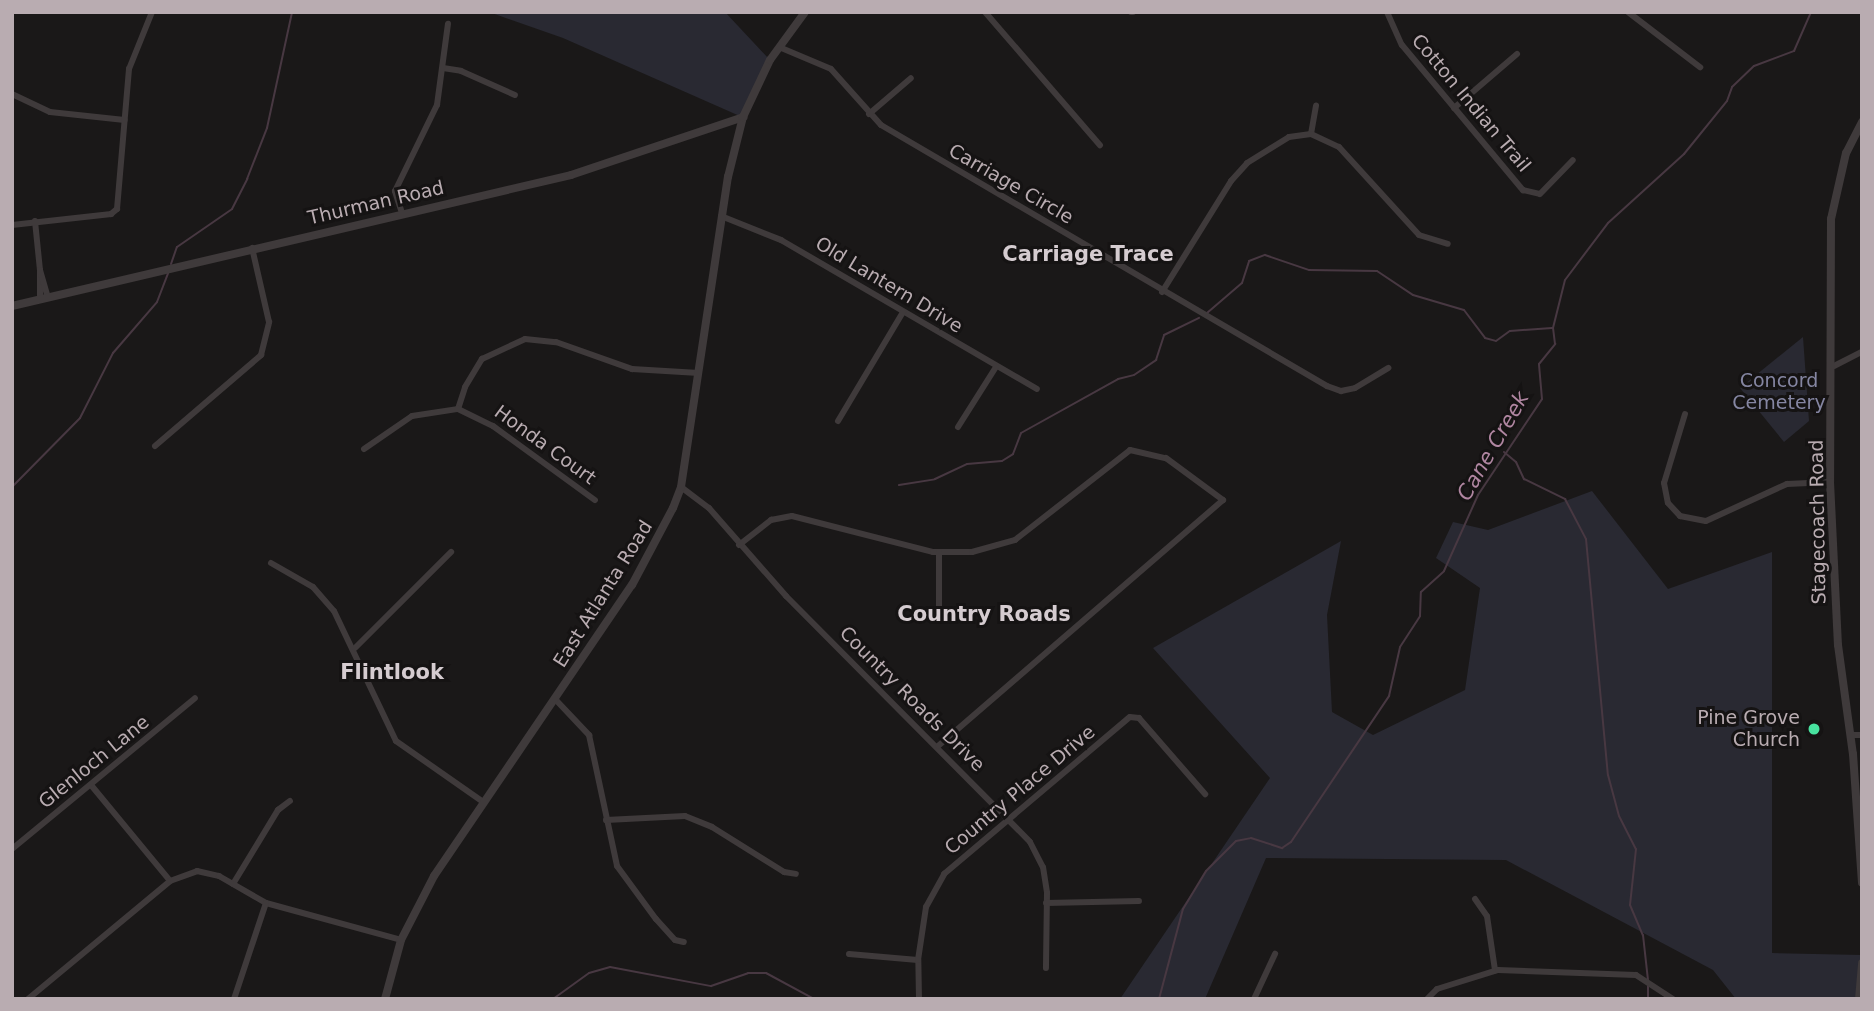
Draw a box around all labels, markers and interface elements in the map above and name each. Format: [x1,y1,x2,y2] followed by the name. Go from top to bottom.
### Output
[1407,29,1535,177] street label: Cotton Indian Trail
[945,139,1077,229] street label: Carriage Circle
[306,176,446,230] street label: Thurman Road
[811,232,967,338] street label: Old Lantern Drive
[1002,241,1174,267] district label: Carriage Trace
[1732,370,1826,414] park label: Concord Cemetery
[1452,387,1534,505] water label: Cane Creek
[490,401,600,489] street label: Honda Court
[1805,439,1831,605] street label: Stagecoach Road
[549,516,657,672] street label: East Atlanta Road
[897,601,1071,627] district label: Country Roads
[835,622,989,776] street label: Country Roads Drive
[340,659,444,685] district label: Flintlook
[1697,707,1800,751] place label: Pine Grove Church
[34,711,154,813] street label: Glenloch Lane
[940,721,1100,859] street label: Country Place Drive
[1806,721,1822,737] marker: Pine Grove Church

